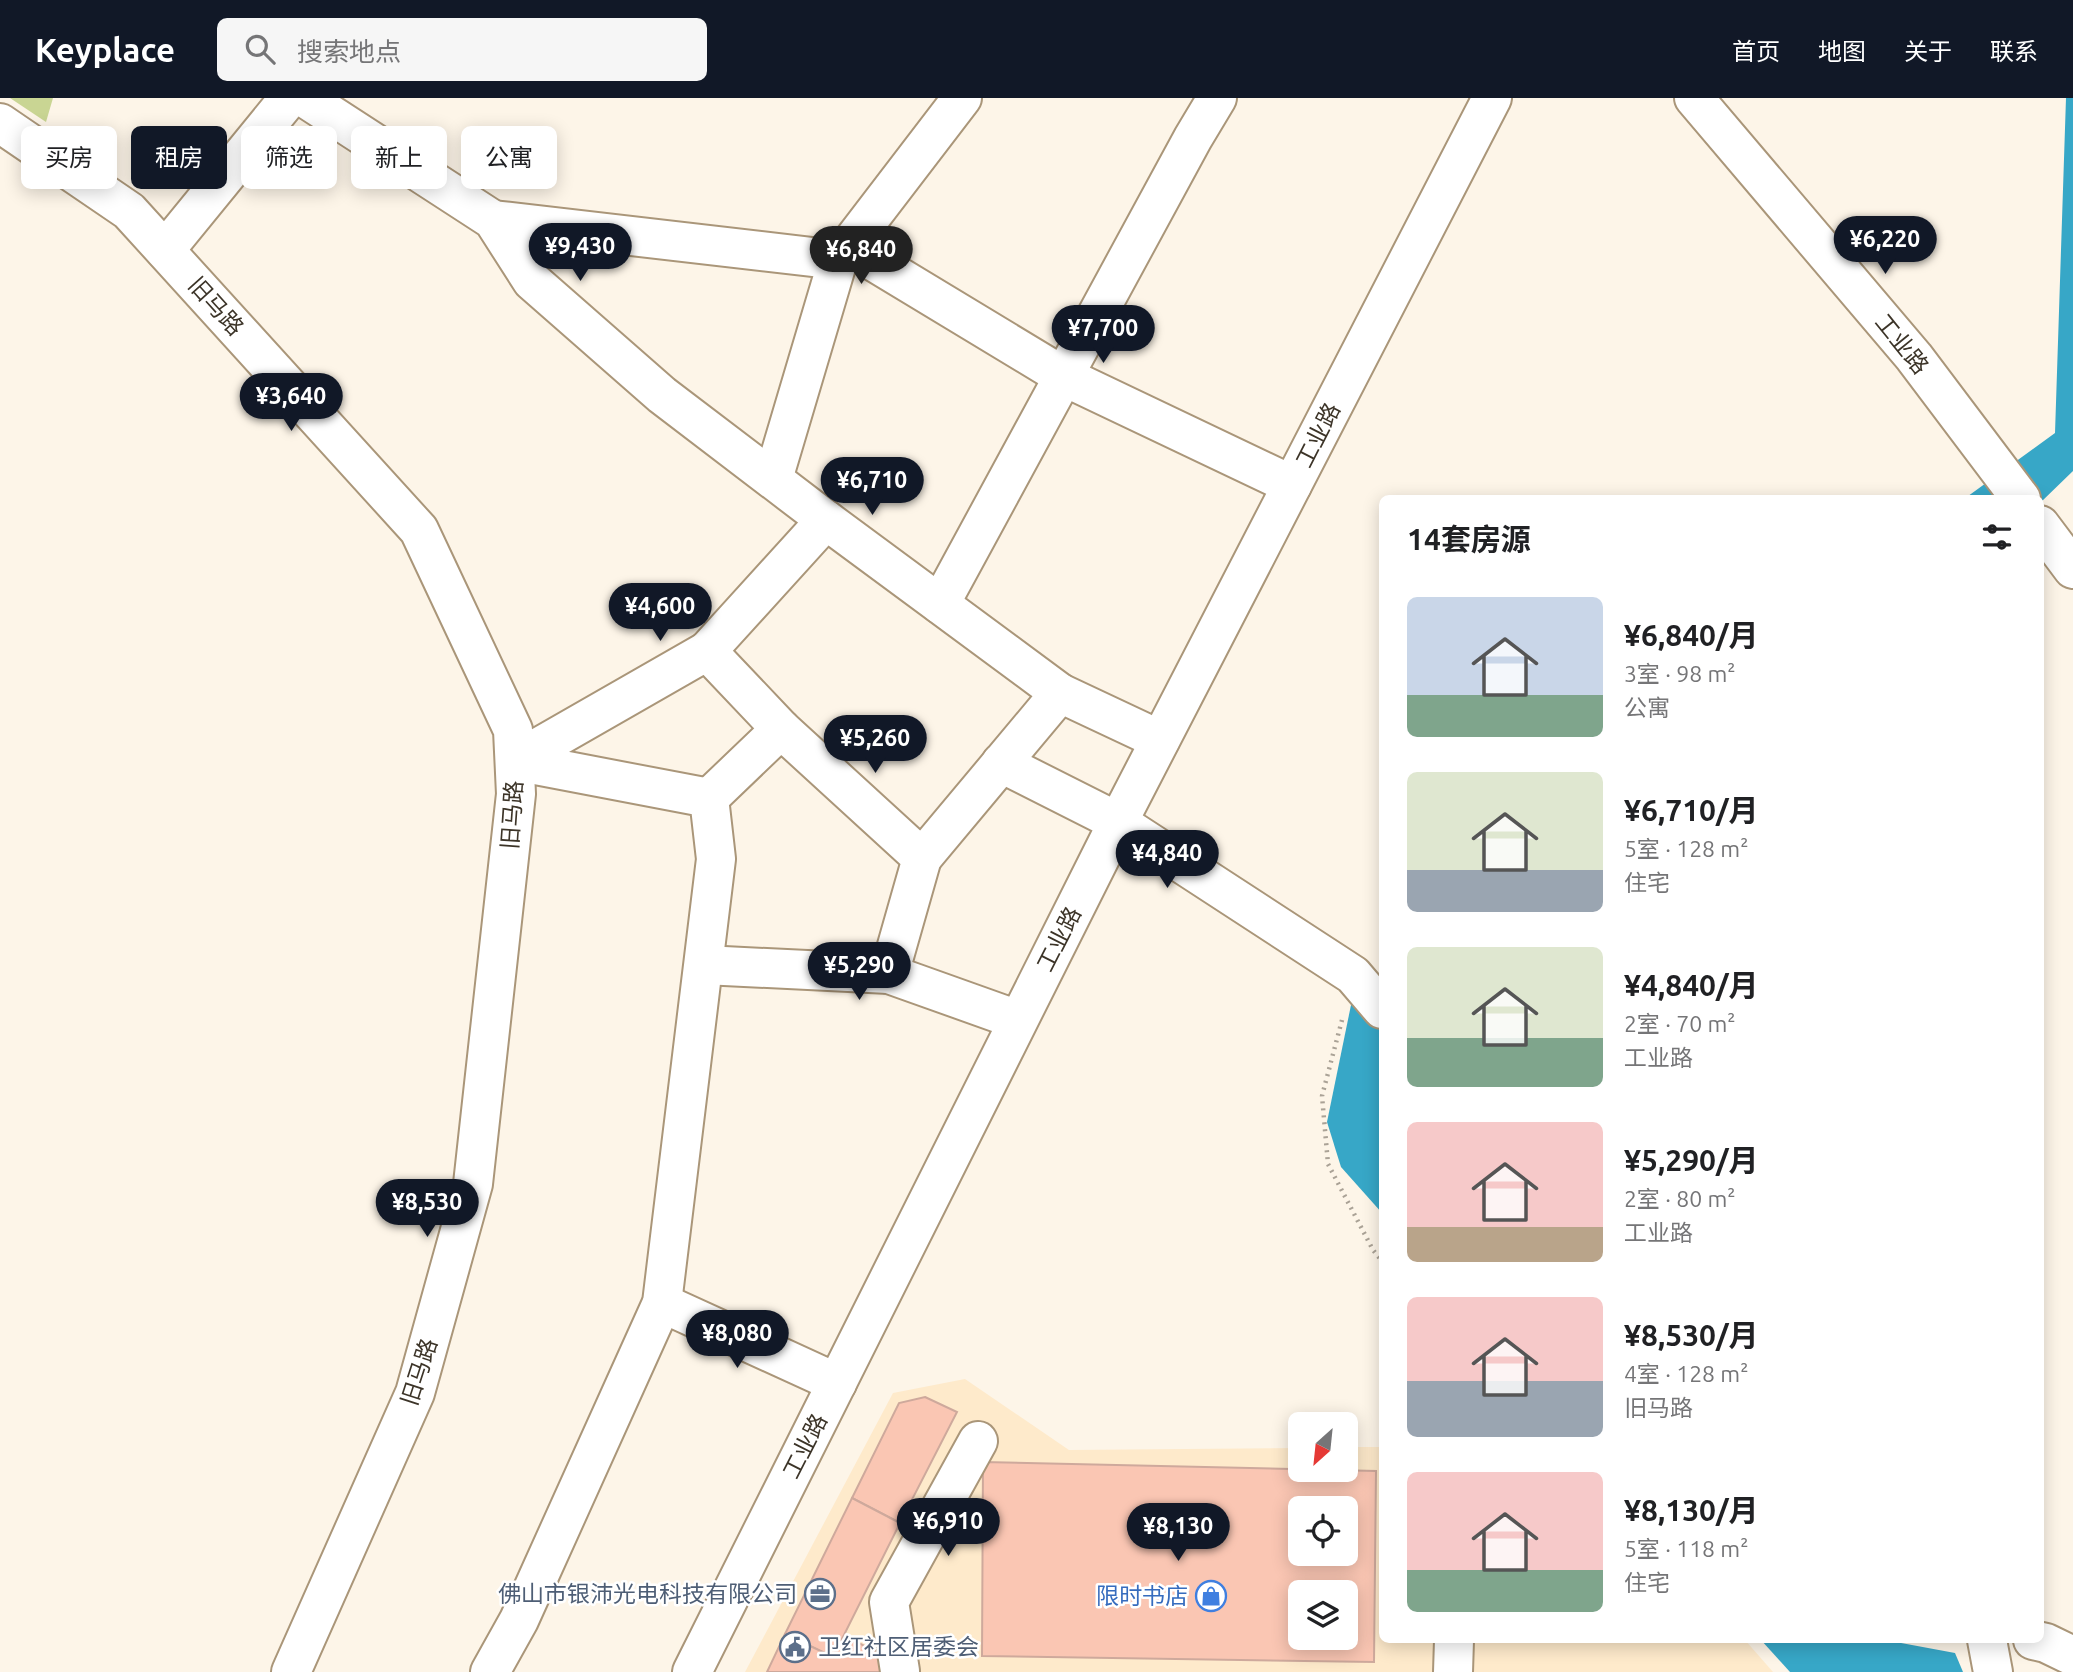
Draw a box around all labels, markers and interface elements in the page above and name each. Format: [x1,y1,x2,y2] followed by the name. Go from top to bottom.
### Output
[217,18,707,81] search box
[241,30,279,68] icon: search
[35,31,175,68] text: Keyplace
[297,37,401,66] text: 搜索地点
[1732,38,1780,65] text: 首页
[1818,38,1866,65] text: 地图
[1904,38,1952,65] text: 关于
[1990,38,2038,65] text: 联系
[21,126,117,189] chip: 买房
[131,126,227,189] chip: 租房
[241,126,337,189] chip: 筛选
[351,126,447,189] chip: 新上
[461,126,557,189] chip: 公寓
[1828,216,1942,276] pin: ¥6,220
[523,223,637,283] pin: ¥9,430
[804,226,918,286] pin: ¥6,840
[1850,226,1920,251] text: ¥6,220
[545,233,615,258] text: ¥9,430
[826,236,896,261] text: ¥6,840
[184,272,249,340] street label: 旧马路
[1046,306,1160,365] pin: ¥7,700
[1871,309,1934,378] street label: 工业路
[1068,315,1138,340] text: ¥7,700
[234,374,348,433] pin: ¥3,640
[256,383,326,408] text: ¥3,640
[1291,398,1344,471] street label: 工业路
[815,458,929,517] pin: ¥6,710
[837,467,907,492] text: ¥6,710
[1978,518,2016,556] icon: filters
[1407,522,1531,556] text: 14套房源
[603,584,717,643] pin: ¥4,600
[625,593,695,618] text: ¥4,600
[1624,618,1759,652] text: ¥6,840/月
[1463,625,1547,709] icon: home
[1624,661,1735,686] text: 3室 · 98 m²
[1624,695,1670,720] text: 公寓
[818,716,932,775] pin: ¥5,260
[840,725,910,750] text: ¥5,260
[497,780,526,850] street label: 旧马路
[1624,793,1759,827] text: ¥6,710/月
[1463,800,1547,884] icon: home
[1110,830,1224,890] pin: ¥4,840
[1624,836,1748,861] text: 5室 · 128 m²
[1132,840,1202,865] text: ¥4,840
[1624,870,1670,895] text: 住宅
[1032,902,1085,975] street label: 工业路
[802,942,916,1002] pin: ¥5,290
[824,952,894,977] text: ¥5,290
[1624,968,1759,1002] text: ¥4,840/月
[1463,975,1547,1059] icon: home
[1624,1011,1735,1036] text: 2室 · 70 m²
[1624,1045,1693,1070] text: 工业路
[1624,1143,1759,1177] text: ¥5,290/月
[1463,1150,1547,1234] icon: home
[370,1180,484,1239] pin: ¥8,530
[1624,1186,1735,1211] text: 2室 · 80 m²
[392,1189,462,1214] text: ¥8,530
[1624,1220,1693,1245] text: 工业路
[680,1310,794,1370] pin: ¥8,080
[1624,1318,1759,1352] text: ¥8,530/月
[702,1320,772,1345] text: ¥8,080
[1463,1325,1547,1409] icon: home
[396,1335,441,1409] street label: 旧马路
[1624,1361,1748,1386] text: 4室 · 128 m²
[1624,1395,1693,1420] text: 旧马路
[778,1409,831,1482] street label: 工业路
[1288,1412,1358,1482] north arrow
[1288,1412,1358,1650] map controls
[1624,1493,1759,1527] text: ¥8,130/月
[1288,1496,1358,1566] button: locate
[891,1498,1005,1558] pin: ¥6,910
[1463,1500,1547,1584] icon: home
[1121,1504,1235,1563] pin: ¥8,130
[913,1508,983,1533] text: ¥6,910
[1143,1513,1213,1538] text: ¥8,130
[1624,1536,1748,1561] text: 5室 · 118 m²
[1624,1570,1670,1595] text: 住宅
[803,1577,837,1611] office icon: 佛山市银沛光电科技有限公司
[1194,1579,1228,1613] shop icon: 限时书店
[1288,1580,1358,1650] button: layers
[498,1581,797,1606] place label: 佛山市银沛光电科技有限公司
[1096,1583,1188,1608] place label: 限时书店
[778,1630,812,1664] public building icon: 卫红社区居委会
[818,1634,979,1659] place label: 卫红社区居委会

